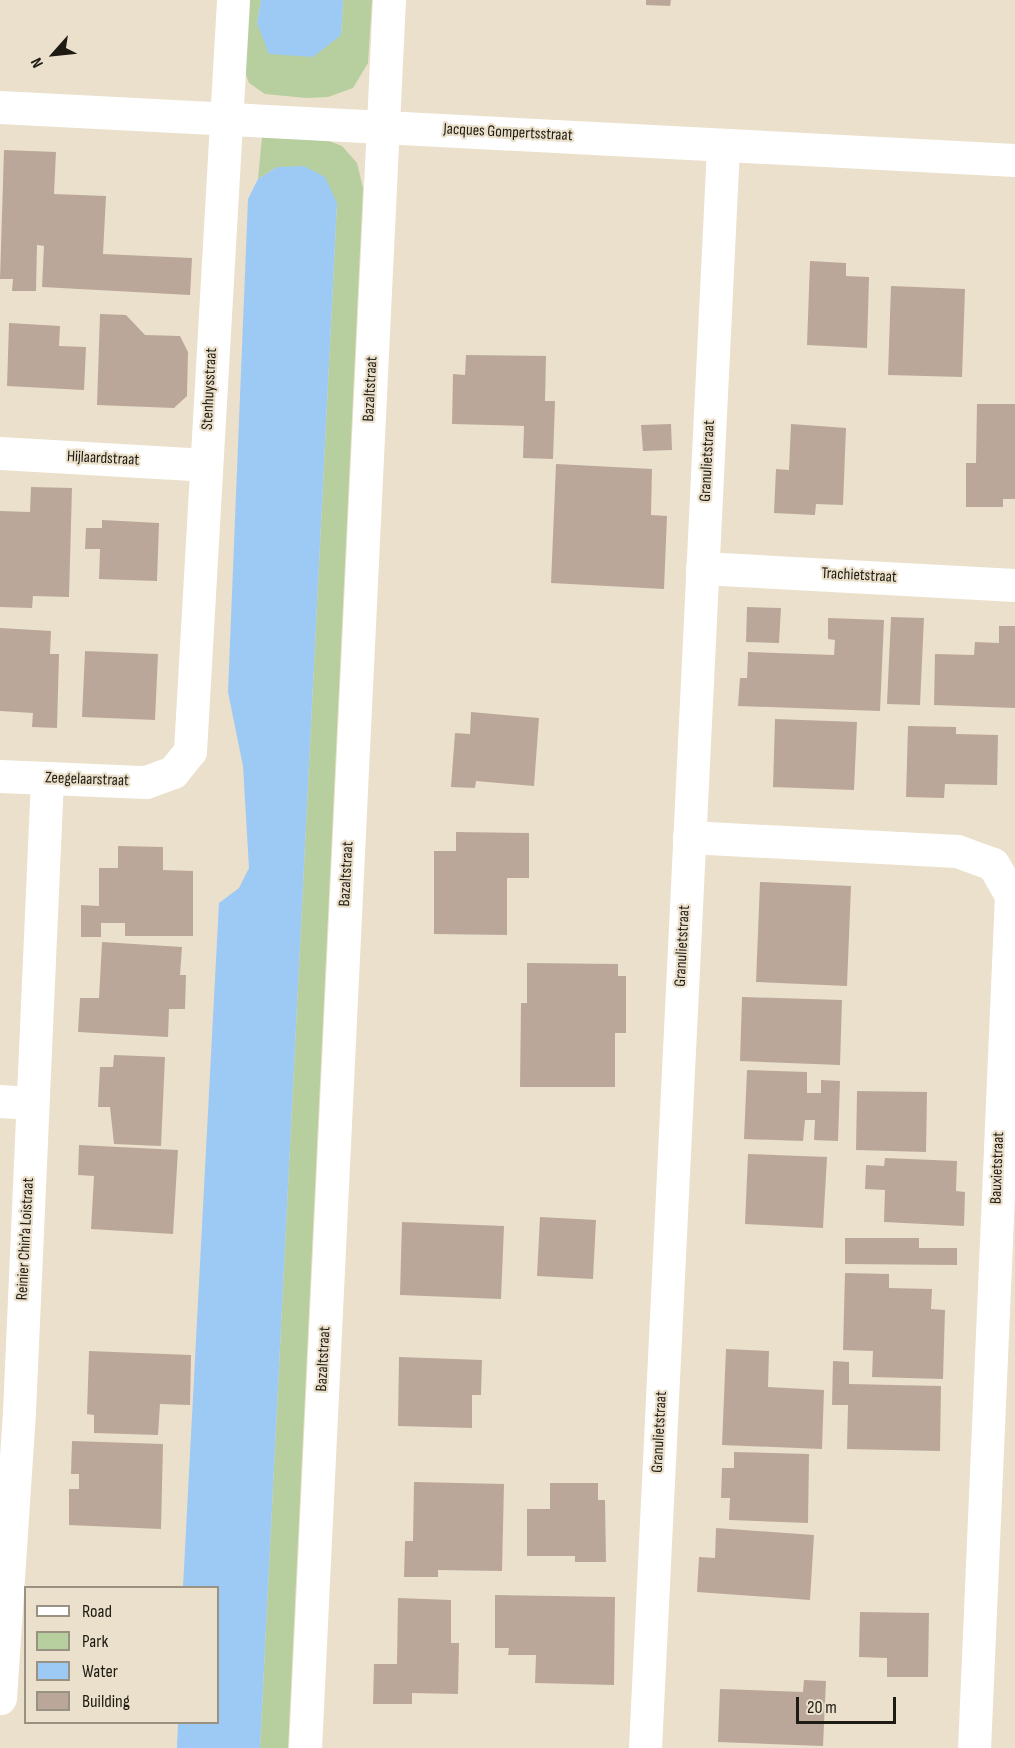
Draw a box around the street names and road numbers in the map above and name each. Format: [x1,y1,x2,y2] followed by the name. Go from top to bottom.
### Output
[443,120,573,146] street label: Jacques Gompertsstraat
[198,347,222,431] street label: Stenhuysstraat
[360,356,382,422] street label: Bazaltstraat
[696,420,720,502] street label: Granulietstraat
[66,448,140,470] street label: Hijlaardstraat
[821,564,897,588] street label: Trachietstraat
[45,769,129,791] street label: Zeegelaarstraat
[336,841,358,907] street label: Bazaltstraat
[671,905,695,987] street label: Granulietstraat
[987,1132,1009,1204] street label: Bauxietstraat
[13,1177,39,1301] street label: Reinier Chin'a Loistraat
[313,1326,335,1392] street label: Bazaltstraat
[648,1391,672,1473] street label: Granulietstraat

